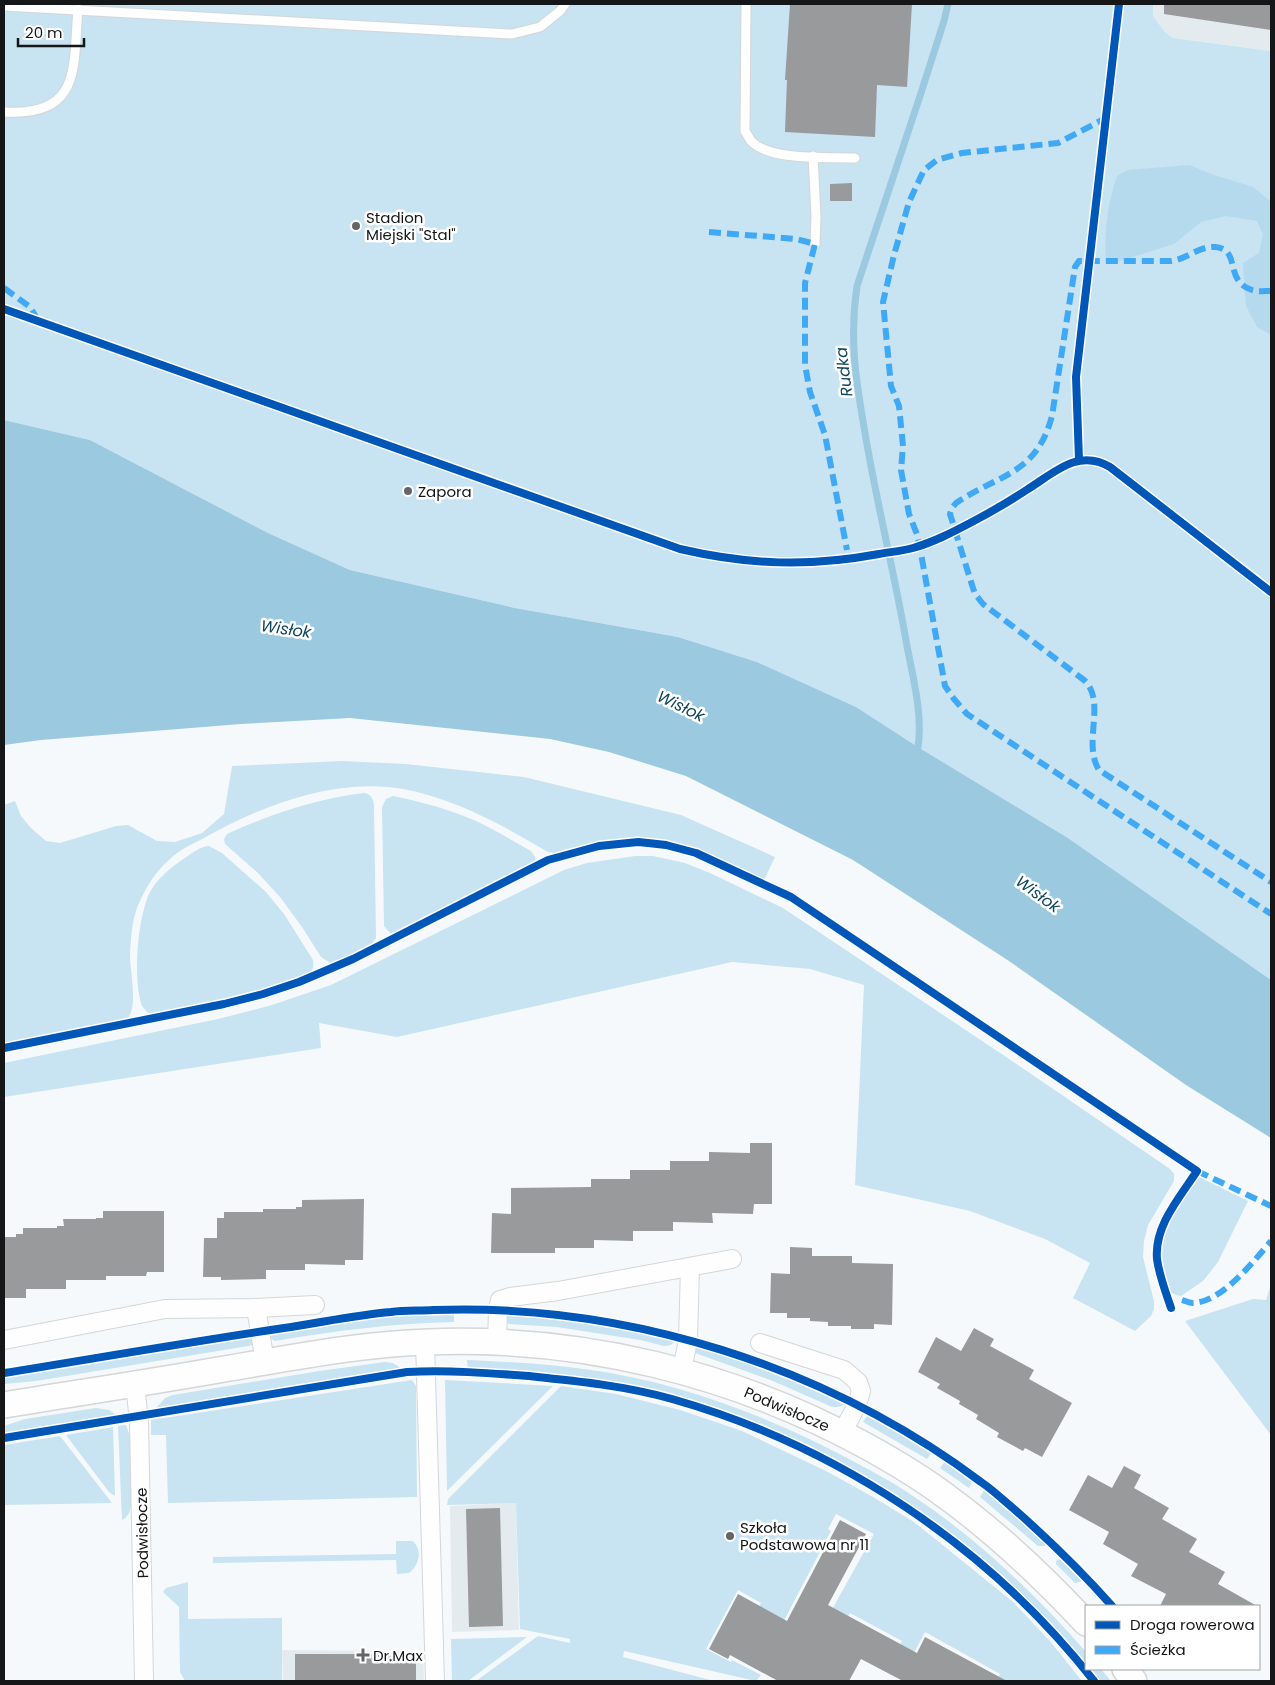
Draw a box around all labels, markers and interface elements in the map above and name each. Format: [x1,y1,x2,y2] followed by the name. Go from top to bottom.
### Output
[18,15,84,47] scale bar
[25,22,63,43] text: 20 m
[366,207,456,245] place label: Stadion Miejski "Stal"
[350,220,362,232] marker: Stadion Miejski "Stal"
[830,346,858,398] water label: Rudka
[418,481,472,502] place label: Zapora
[402,485,414,497] marker: Zapora
[259,614,313,644] water label: Wisłok
[653,685,709,728] water label: Wisłok
[1011,870,1066,919] water label: Wisłok
[741,1382,833,1436] street label: Podwisłocze
[131,1487,153,1579] street label: Podwisłocze
[740,1517,869,1555] place label: Szkoła Podstawowa nr 11
[724,1530,736,1542] marker: Szkoła Podstawowa nr 11
[1085,1605,1260,1670] legend
[1130,1614,1255,1635] text: Droga rowerowa
[1130,1639,1186,1660] text: Ścieżka
[373,1645,423,1666] place label: Dr.Max
[357,1649,369,1661] marker: Dr.Max

